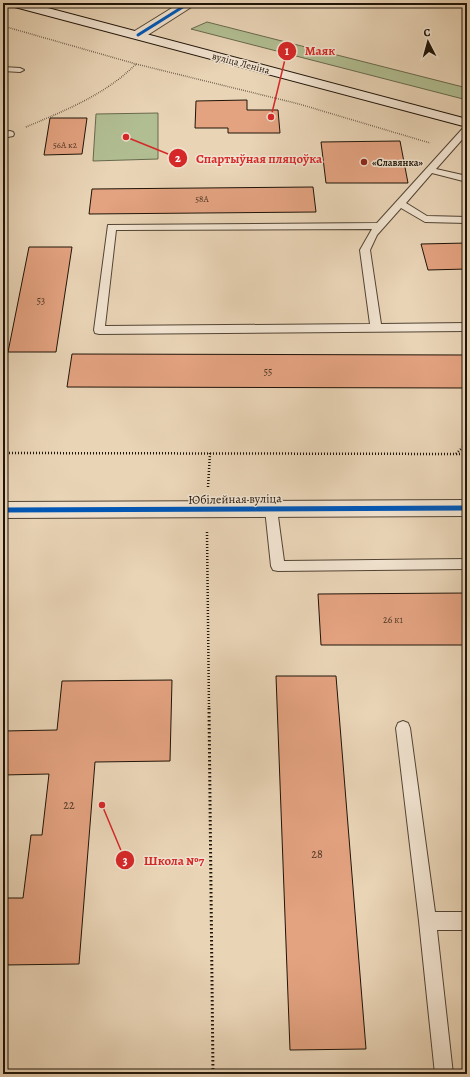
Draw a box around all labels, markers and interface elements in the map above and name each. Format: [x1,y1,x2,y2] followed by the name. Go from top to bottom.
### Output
[408,22,448,62] north arrow
[423,25,431,40] text: С
[277,38,343,63] callout: Маяк
[305,42,335,59] text: Маяк
[285,43,290,59] text: 1
[211,49,272,77] street label: вуліца Леніна
[53,139,78,151] house number: 56А к2
[168,146,330,171] callout: Спартыўная пляцоўка
[175,150,181,166] text: 2
[196,150,323,167] text: Спартыўная пляцоўка
[372,156,423,169] place label: «Славянка»
[359,157,369,167] marker: «Славянка»
[195,193,209,205] house number: 58А
[37,294,45,307] house number: 53
[264,365,272,378] house number: 55
[188,490,282,508] street label: Юбілейная вуліца
[383,613,404,626] house number: 26 к1
[63,797,75,813] house number: 22
[311,846,323,862] house number: 28
[115,848,212,873] callout: Школа №7
[144,852,205,869] text: Школа №7
[122,853,128,869] text: 3

